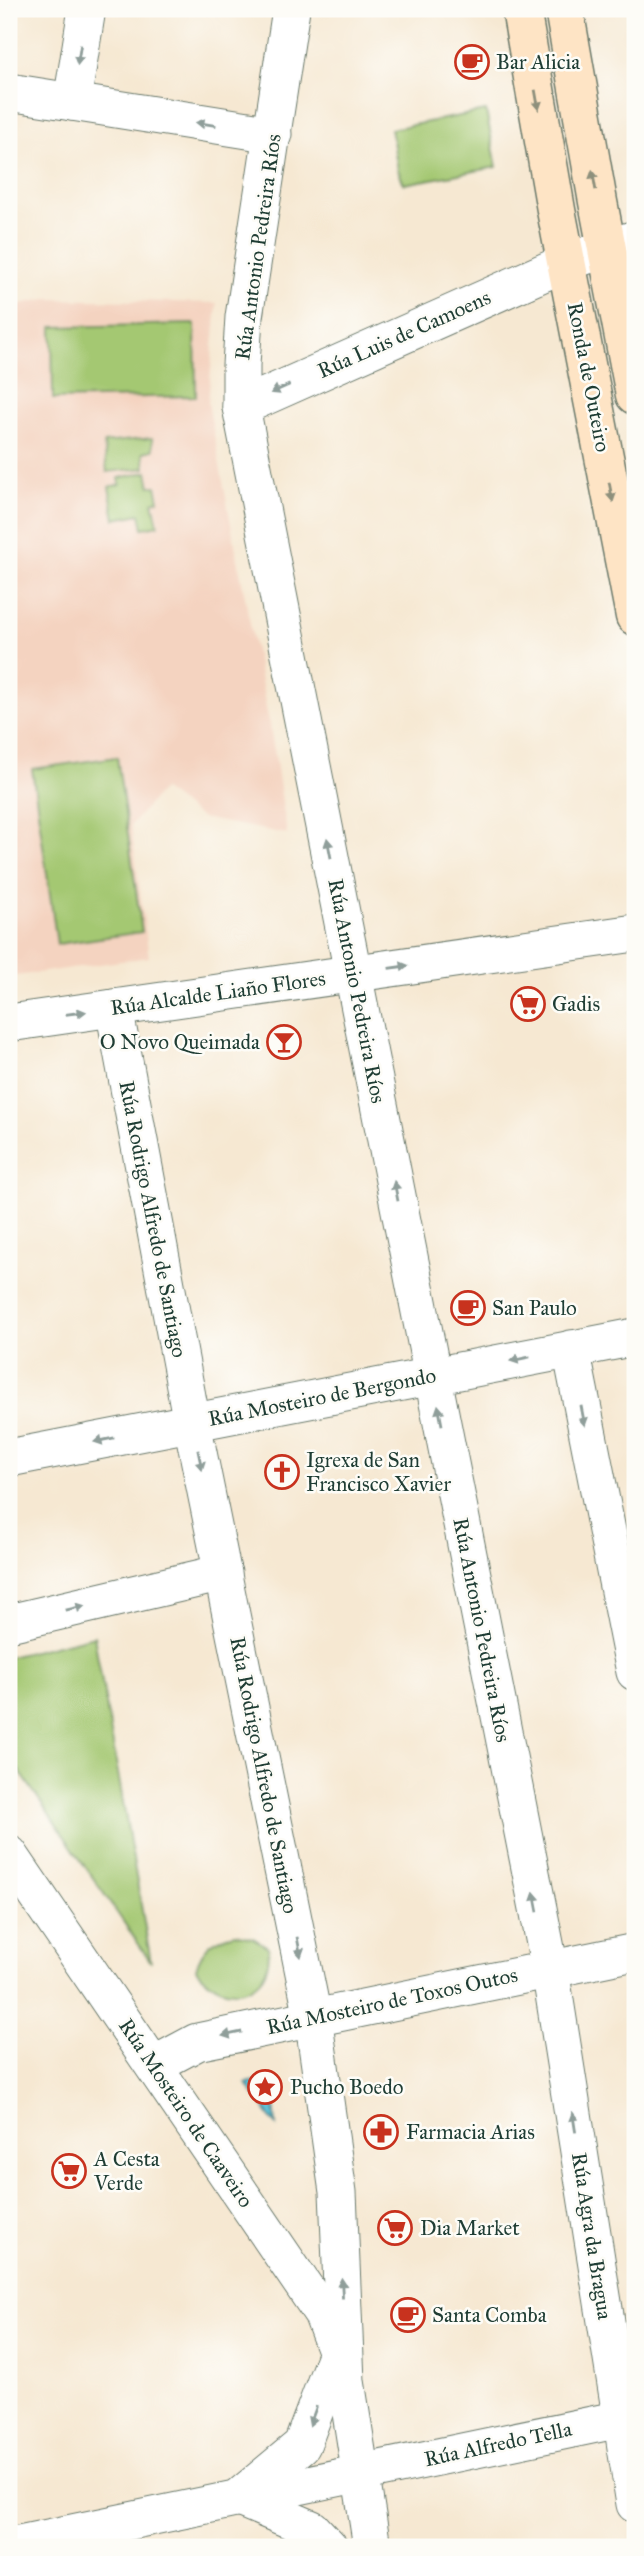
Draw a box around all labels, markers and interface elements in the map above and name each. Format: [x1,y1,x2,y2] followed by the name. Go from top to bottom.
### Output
[453,43,491,81] cafe icon: Bar Alicia
[73,44,84,66] one-way arrow
[496,49,580,75] place label: Bar Alicia
[532,89,543,111] one-way arrow
[194,118,216,129] one-way arrow
[229,132,287,362] street label: Rúa Antonio Pedreira Ríos
[588,169,599,191] one-way arrow
[313,284,495,384] street label: Rúa Luis de Camoens
[562,300,616,454] street label: Ronda de Outeiro
[270,384,291,395] one-way arrow
[605,481,616,503] one-way arrow
[323,837,334,859] one-way arrow
[322,877,392,1105] street label: Rúa Antonio Pedreira Ríos
[388,962,410,973] one-way arrow
[109,965,327,1021] street label: Rúa Alcalde Liaño Flores
[509,985,547,1023] supermarket icon: Gadis
[552,991,600,1017] place label: Gadis
[65,1008,87,1019] one-way arrow
[265,1023,303,1061] bar icon: O Novo Queimada
[100,1029,260,1055] place label: O Novo Queimada
[113,1078,193,1360] street label: Rúa Rodrigo Alfredo de Santiago
[391,1180,402,1202] one-way arrow
[449,1289,487,1327] cafe icon: San Paulo
[492,1295,577,1321] place label: San Paulo
[509,1354,531,1365] one-way arrow
[206,1362,438,1432] street label: Rúa Mosteiro de Bergondo
[435,1404,446,1426] one-way arrow
[578,1405,589,1427] one-way arrow
[93,1434,115,1445] one-way arrow
[306,1447,451,1497] place label: Igrexa de San Francisco Xavier
[195,1449,206,1471] one-way arrow
[263,1453,301,1491] church icon: Igrexa de San Francisco Xavier
[447,1516,517,1744] street label: Rúa Antonio Pedreira Ríos
[64,1602,86,1613] one-way arrow
[224,1634,304,1916] street label: Rúa Rodrigo Alfredo de Santiago
[530,1891,541,1913] one-way arrow
[293,1936,304,1958] one-way arrow
[264,1962,520,2040] street label: Rúa Mosteiro de Toxos Outos
[113,2014,259,2213] street label: Rúa Mosteiro de Caaveiro
[221,2029,243,2040] one-way arrow
[246,2068,284,2106] place icon: Pucho Boedo
[290,2074,404,2100] place label: Pucho Boedo
[568,2111,579,2133] one-way arrow
[362,2113,400,2151] pharmacy icon: Farmacia Arias
[406,2119,535,2145] place label: Farmacia Arias
[93,2146,160,2196] place label: A Cesta Verde
[566,2151,618,2322] street label: Rúa Agra da Bragua
[50,2152,88,2190] supermarket icon: A Cesta Verde
[376,2209,414,2247] supermarket icon: Dia Market
[420,2215,520,2241] place label: Dia Market
[337,2277,348,2299] one-way arrow
[389,2296,427,2334] cafe icon: Santa Comba
[432,2302,547,2328] place label: Santa Comba
[307,2406,318,2427] one-way arrow
[422,2416,574,2472] street label: Rúa Alfredo Tella

